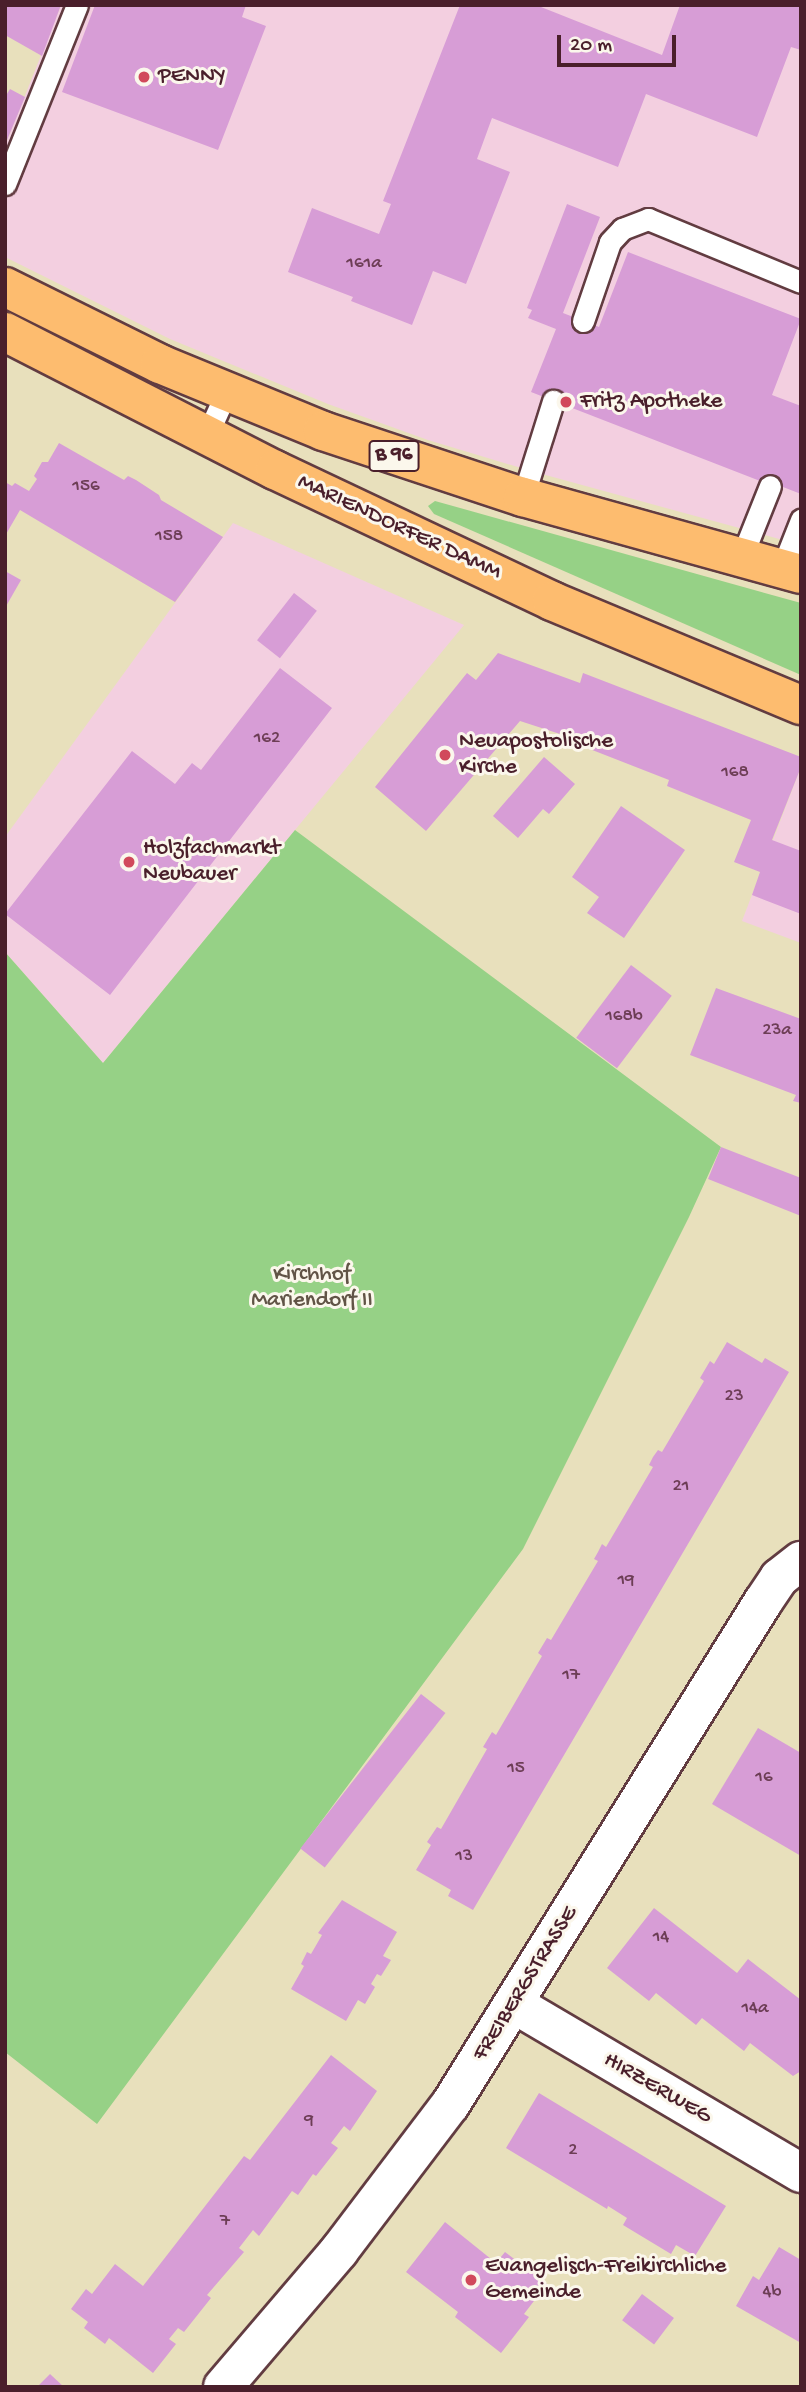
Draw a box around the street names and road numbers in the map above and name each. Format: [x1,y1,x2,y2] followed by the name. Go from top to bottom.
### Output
[368,438,420,474] road number: B 96
[293,469,505,587] street label: MARIENDORFER DAMM
[467,1902,585,2066] street label: FREIBERGSTRASSE
[598,2047,716,2131] street label: HIRZERWEG

